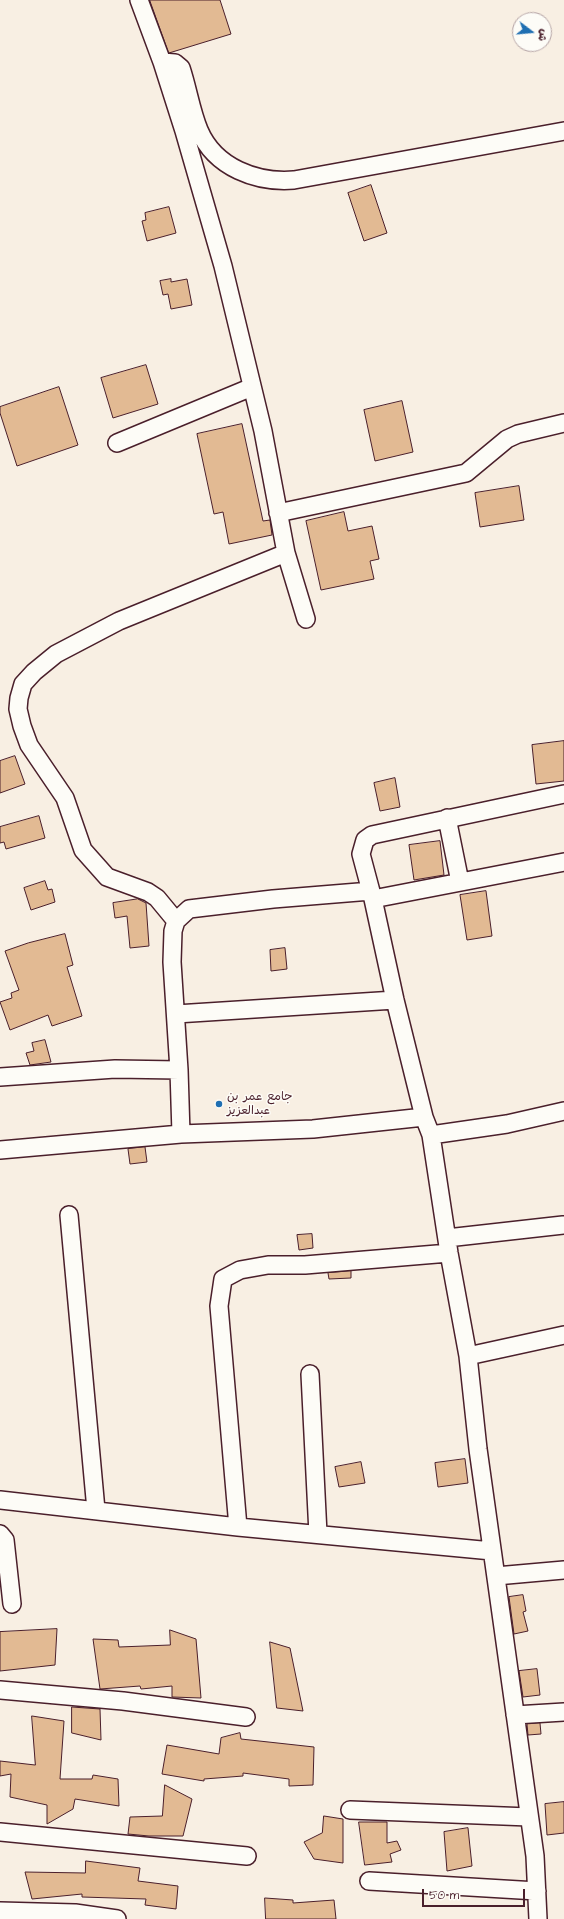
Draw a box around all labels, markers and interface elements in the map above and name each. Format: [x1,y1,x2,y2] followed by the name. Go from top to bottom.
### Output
[512,12,552,52] north arrow
[534,27,552,43] text: ش
[227,1090,293,1118] place label: جامع عمر بن عبدالعزيز
[214,1099,224,1109] marker: جامع عمر بن عبدالعزيز
[424,1881,527,1907] scale bar
[429,1887,459,1904] text: 50 m

